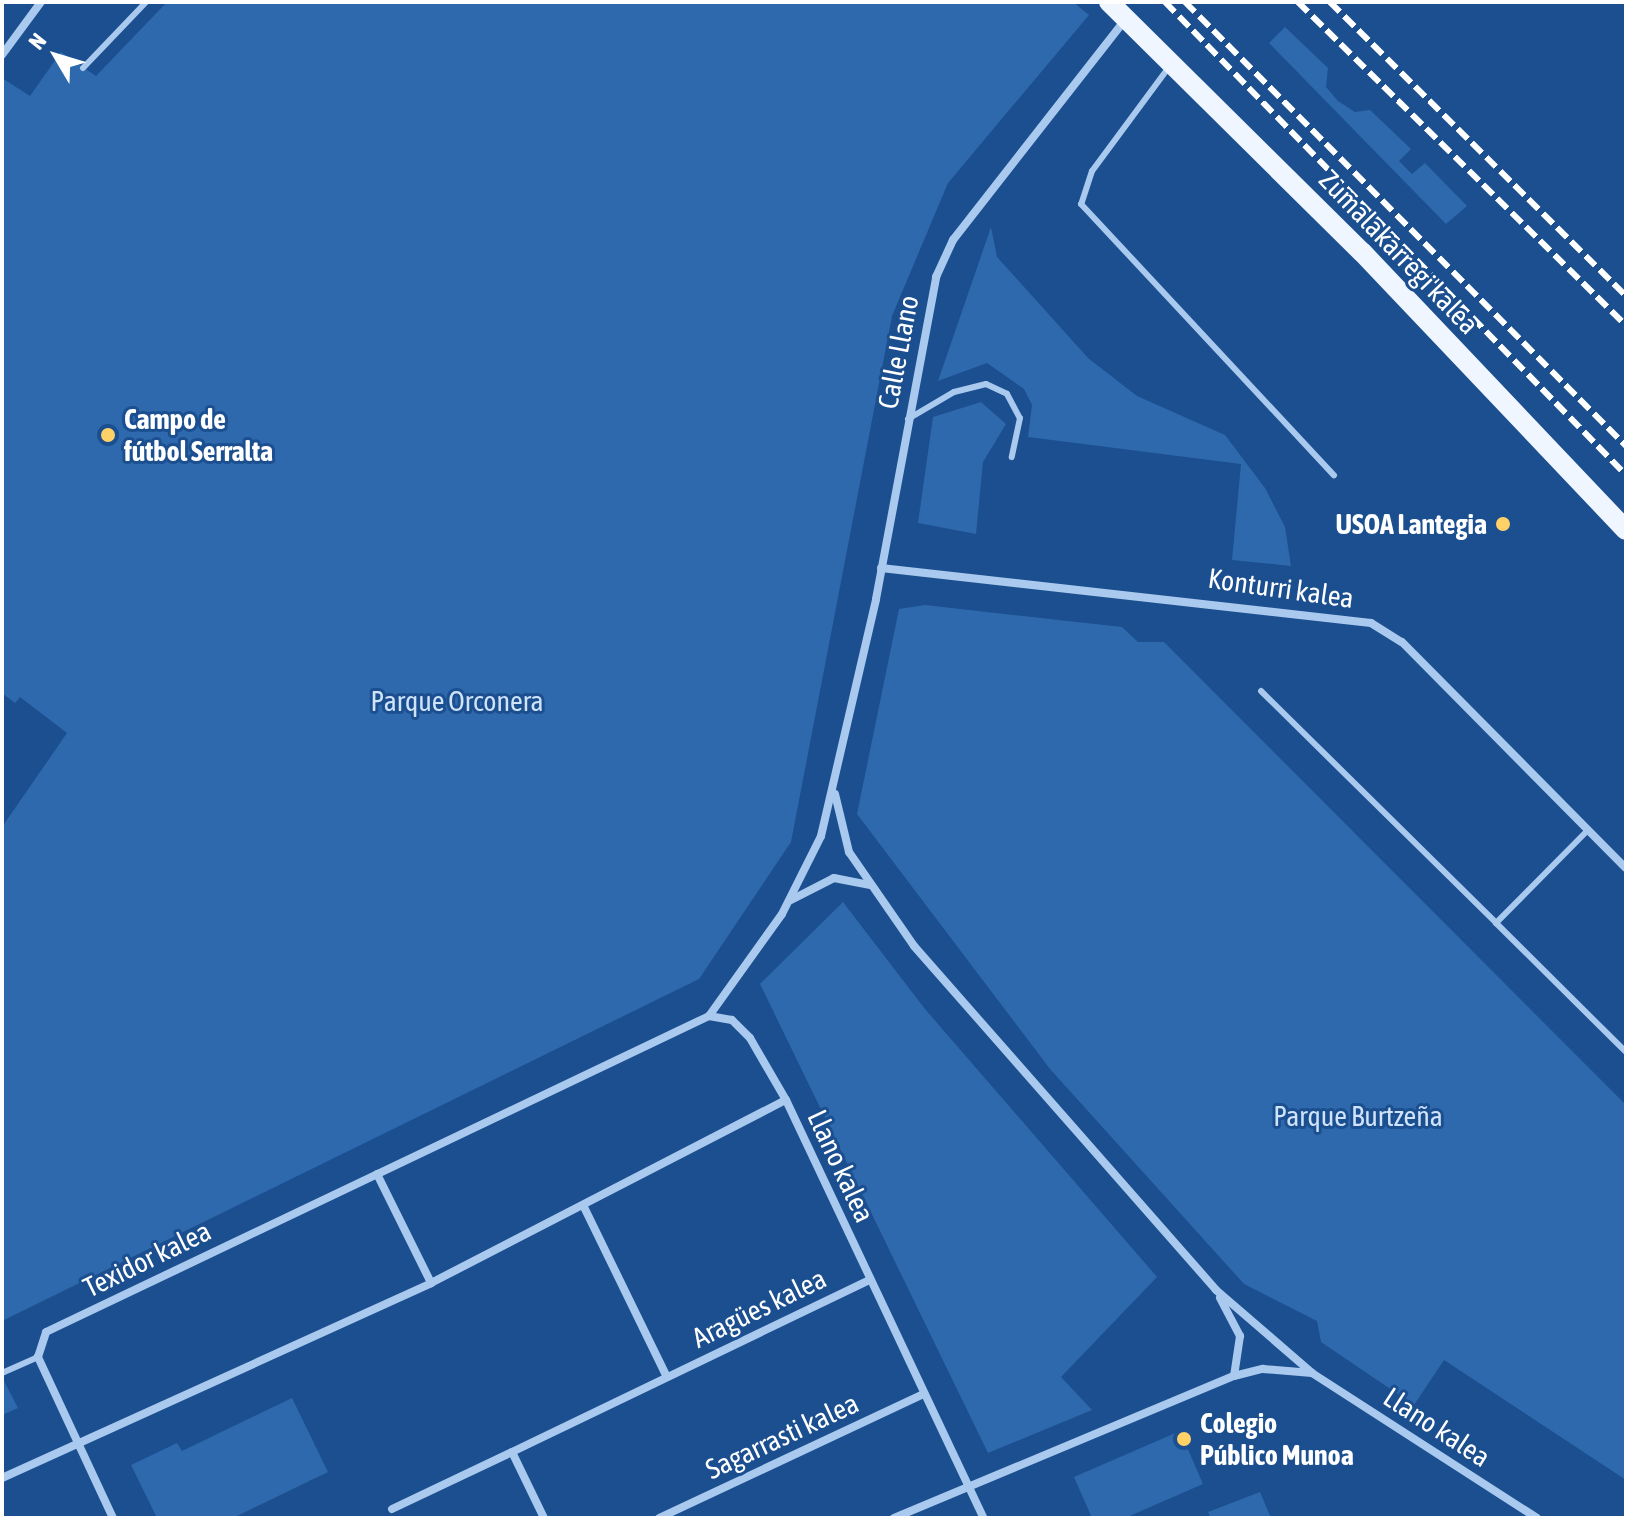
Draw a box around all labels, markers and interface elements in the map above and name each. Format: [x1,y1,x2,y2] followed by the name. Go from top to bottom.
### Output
[16,16,96,96] north arrow
[23,28,51,54] text: N
[1312,163,1486,341] street label: Zumalakarregi kalea
[871,292,925,412] street label: Calle Llano
[124,402,273,468] place label: Campo de fútbol Serralta
[99,426,117,444] marker: Campo de fútbol Serralta
[1335,507,1487,541] place label: USOA Lantegia
[1494,515,1512,533] marker: USOA Lantegia
[1206,561,1356,615] street label: Konturri kalea
[371,684,543,718] park label: Parque Orconera
[1273,1099,1443,1133] park label: Parque Burtzeña
[800,1104,882,1228] street label: Llano kalea
[78,1214,216,1304] street label: Texidor kalea
[687,1261,831,1355] street label: Aragües kalea
[1378,1380,1496,1474] street label: Llano kalea
[700,1386,864,1486] street label: Sagarrasti kalea
[1200,1406,1354,1472] place label: Colegio Público Munoa
[1175,1430,1193,1448] marker: Colegio Público Munoa

